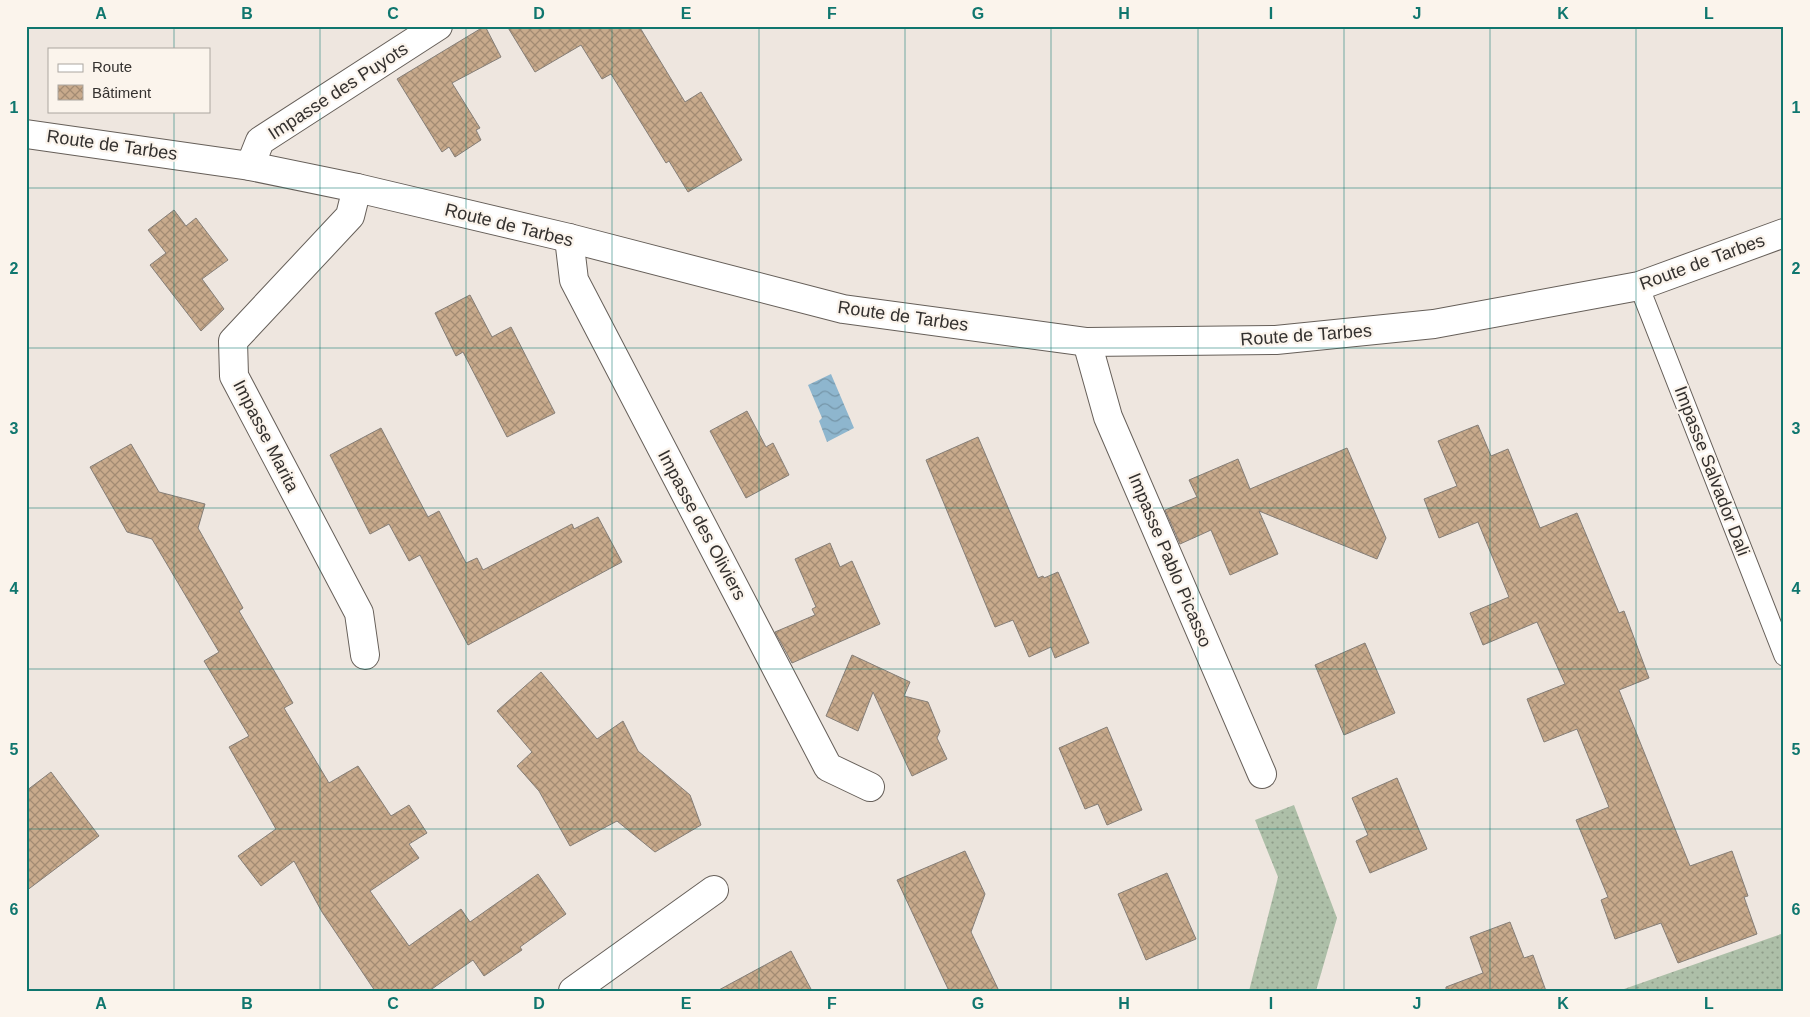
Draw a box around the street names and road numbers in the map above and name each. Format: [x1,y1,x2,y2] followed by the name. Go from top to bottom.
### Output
[265,38,411,144] street label: Impasse des Puyots
[45,126,179,164] street label: Route de Tarbes
[443,199,575,251] street label: Route de Tarbes
[1637,230,1767,294] street label: Route de Tarbes
[836,297,970,335] street label: Route de Tarbes
[1240,320,1372,350] street label: Route de Tarbes
[229,377,303,496] street label: Impasse Marita
[1670,383,1754,559] street label: Impasse Salvador Dali
[654,447,750,603] street label: Impasse des Oliviers
[1124,470,1216,650] street label: Impasse Pablo Picasso

